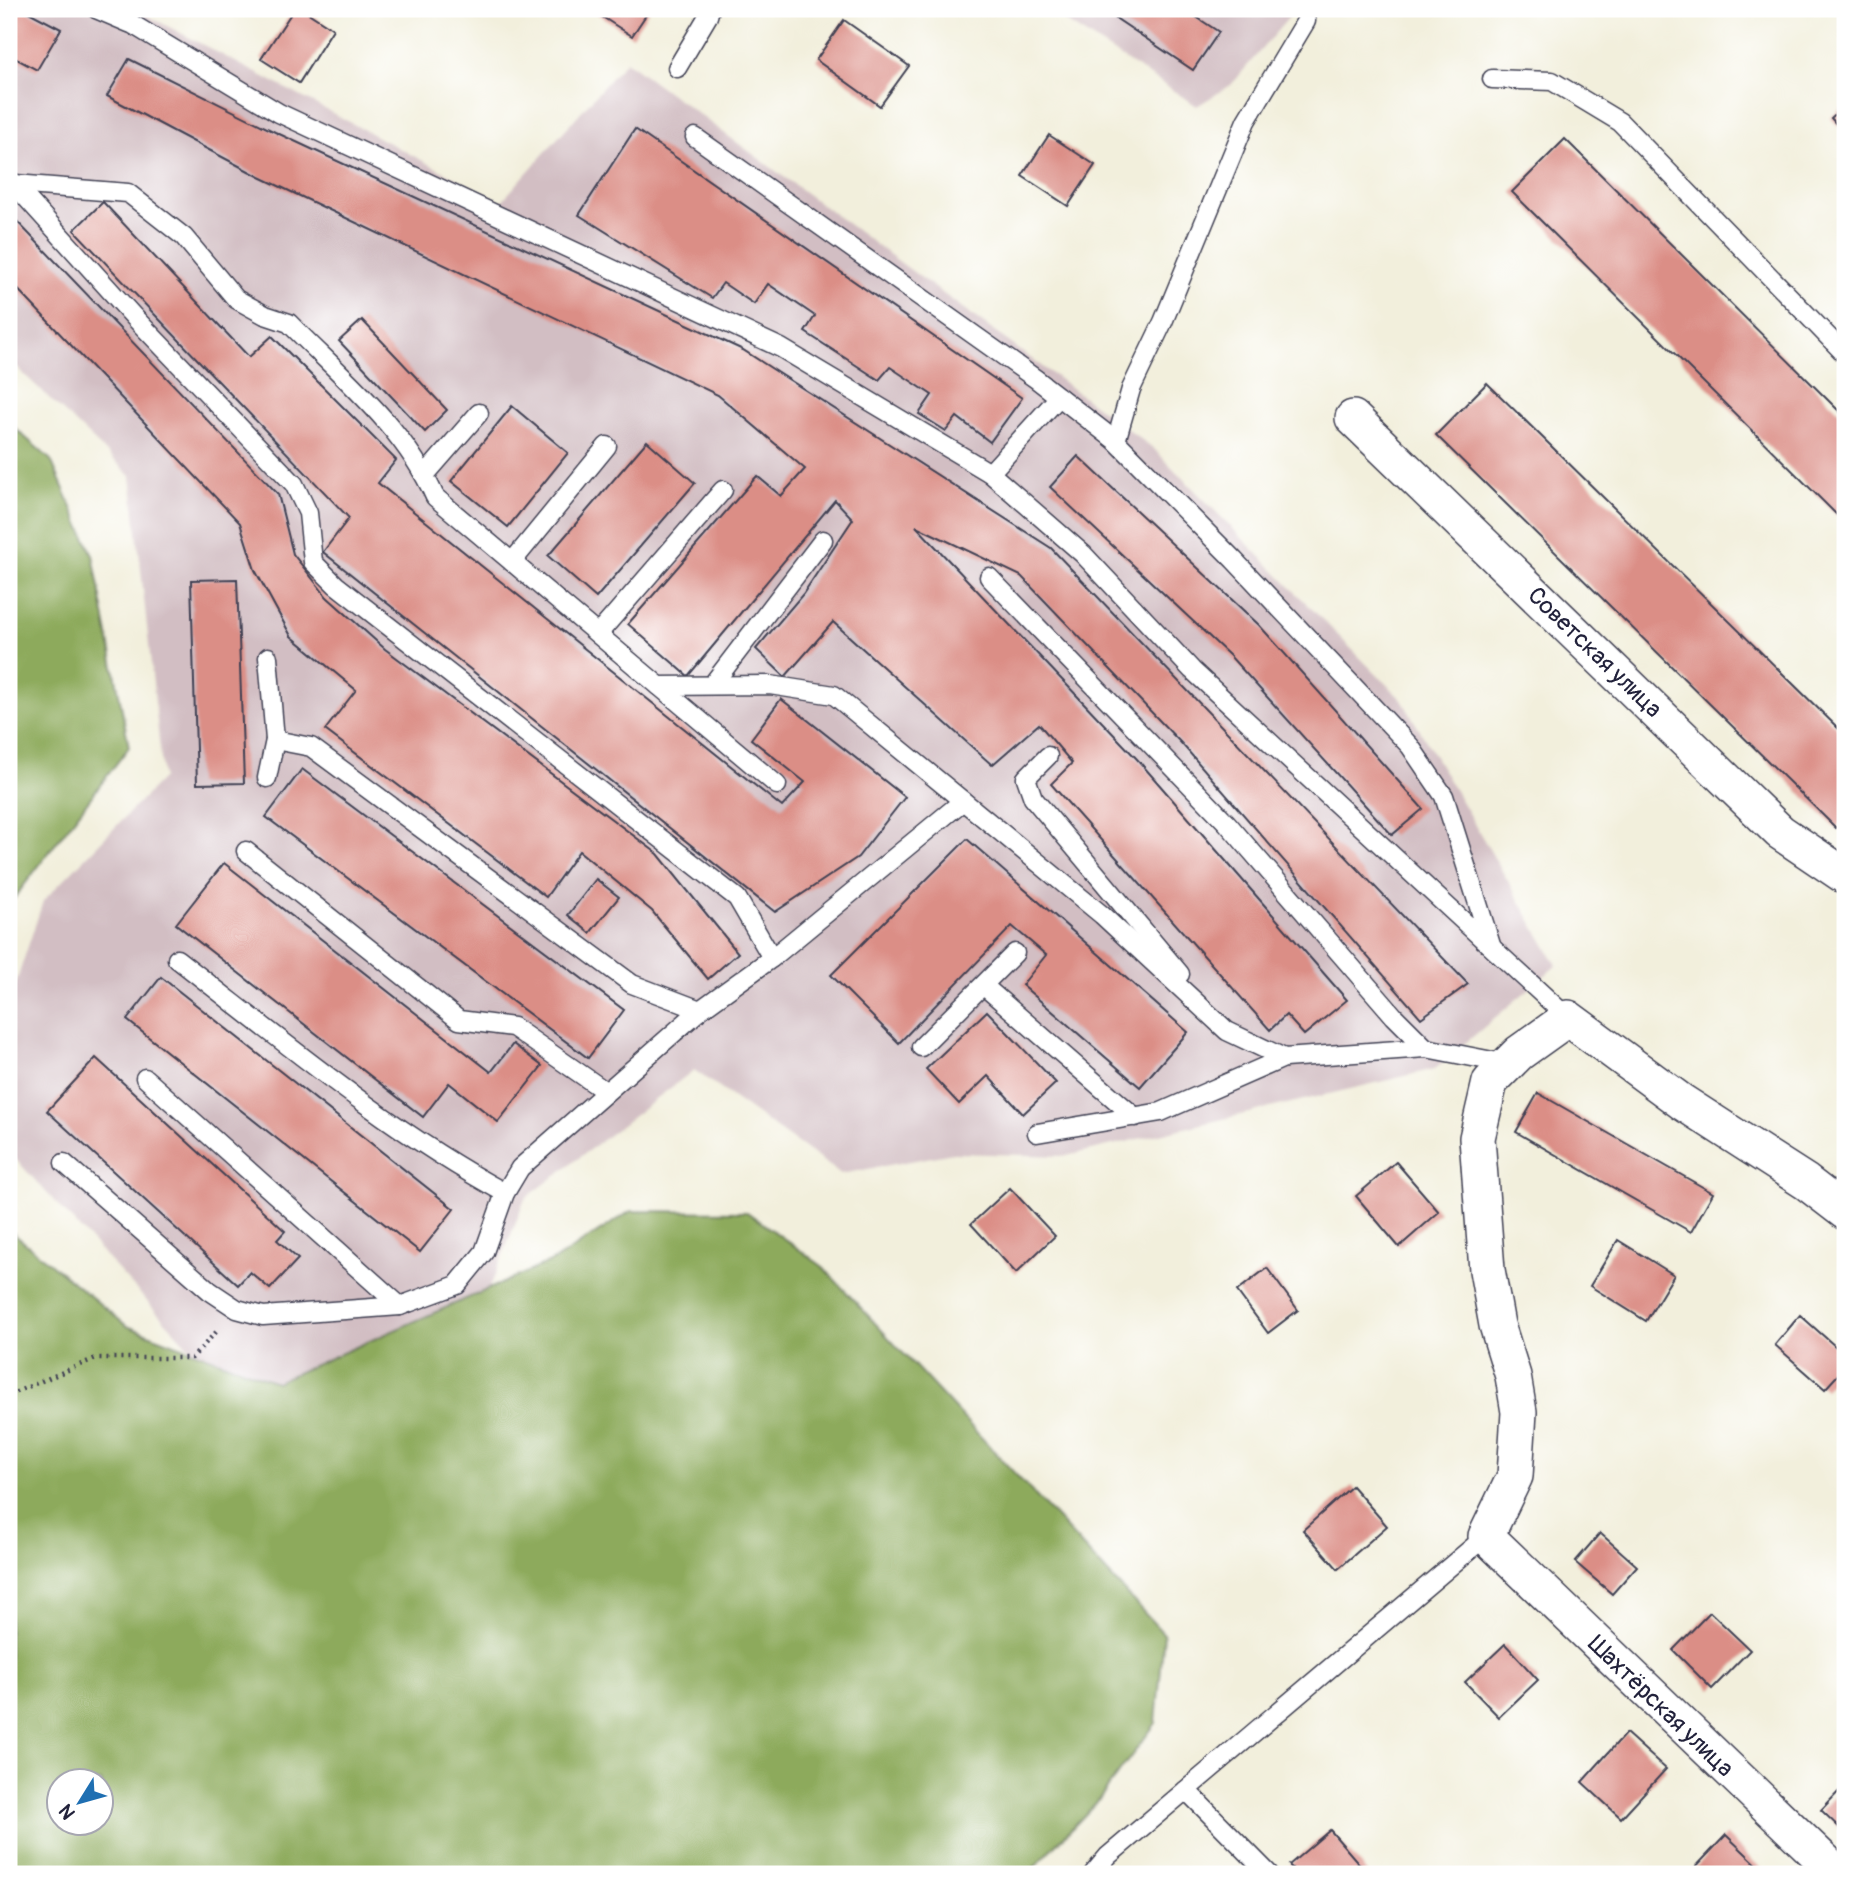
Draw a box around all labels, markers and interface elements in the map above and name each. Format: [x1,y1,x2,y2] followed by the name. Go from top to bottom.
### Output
[1522,581,1668,724] street label: Советская улица
[1582,1630,1739,1783] street label: Шахтёрская улица
[46,1768,116,1838] north arrow
[54,1799,81,1824] text: N

